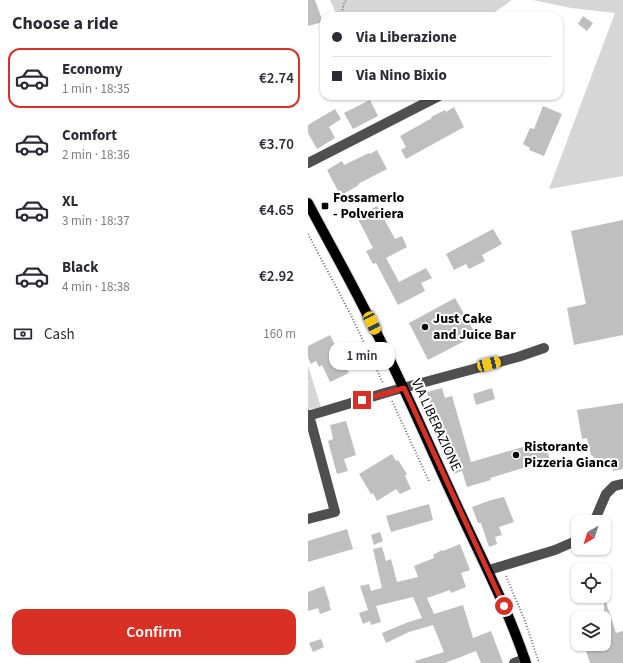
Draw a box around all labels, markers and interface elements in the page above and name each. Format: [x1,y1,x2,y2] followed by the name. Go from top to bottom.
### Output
[12,11,118,36] text: Choose a ride
[356,27,457,48] text: Via Liberazione
[62,59,123,80] text: Economy
[14,60,50,96] icon: car
[356,65,447,86] text: Via Nino Bixio
[259,68,294,89] text: €2.74
[62,80,130,98] text: 1 min · 18:35
[62,125,117,146] text: Comfort
[14,126,50,162] icon: car
[259,134,294,155] text: €3.70
[62,146,130,164] text: 2 min · 18:36
[333,188,404,224] place label: Fossamerlo - Polveriera
[62,191,78,212] text: XL
[14,192,50,228] icon: car
[259,200,294,221] text: €4.65
[320,201,330,211] marker: Fossamerlo - Polveriera
[62,212,130,230] text: 3 min · 18:37
[62,257,99,278] text: Black
[14,258,50,294] icon: car
[259,266,294,287] text: €2.92
[62,278,130,296] text: 4 min · 18:38
[433,309,516,345] place label: Just Cake and Juice Bar
[361,310,383,336] car
[420,322,430,332] marker: Just Cake and Juice Bar
[12,323,34,345] icon: cash
[44,324,75,345] text: Cash
[263,325,296,343] text: 160 m
[329,342,395,370] callout: 1 min
[347,347,377,365] text: 1 min
[476,355,502,373] car
[406,376,466,474] street label: VIA LIBERAZIONE
[353,391,371,409] route end
[524,437,618,473] place label: Ristorante Pizzeria Gianca
[511,450,521,460] marker: Ristorante Pizzeria Gianca
[571,515,611,555] north arrow
[571,515,611,651] map controls
[571,563,611,603] button: locate
[495,597,513,615] route start
[12,609,296,655] button: Confirm
[571,611,611,651] button: layers

